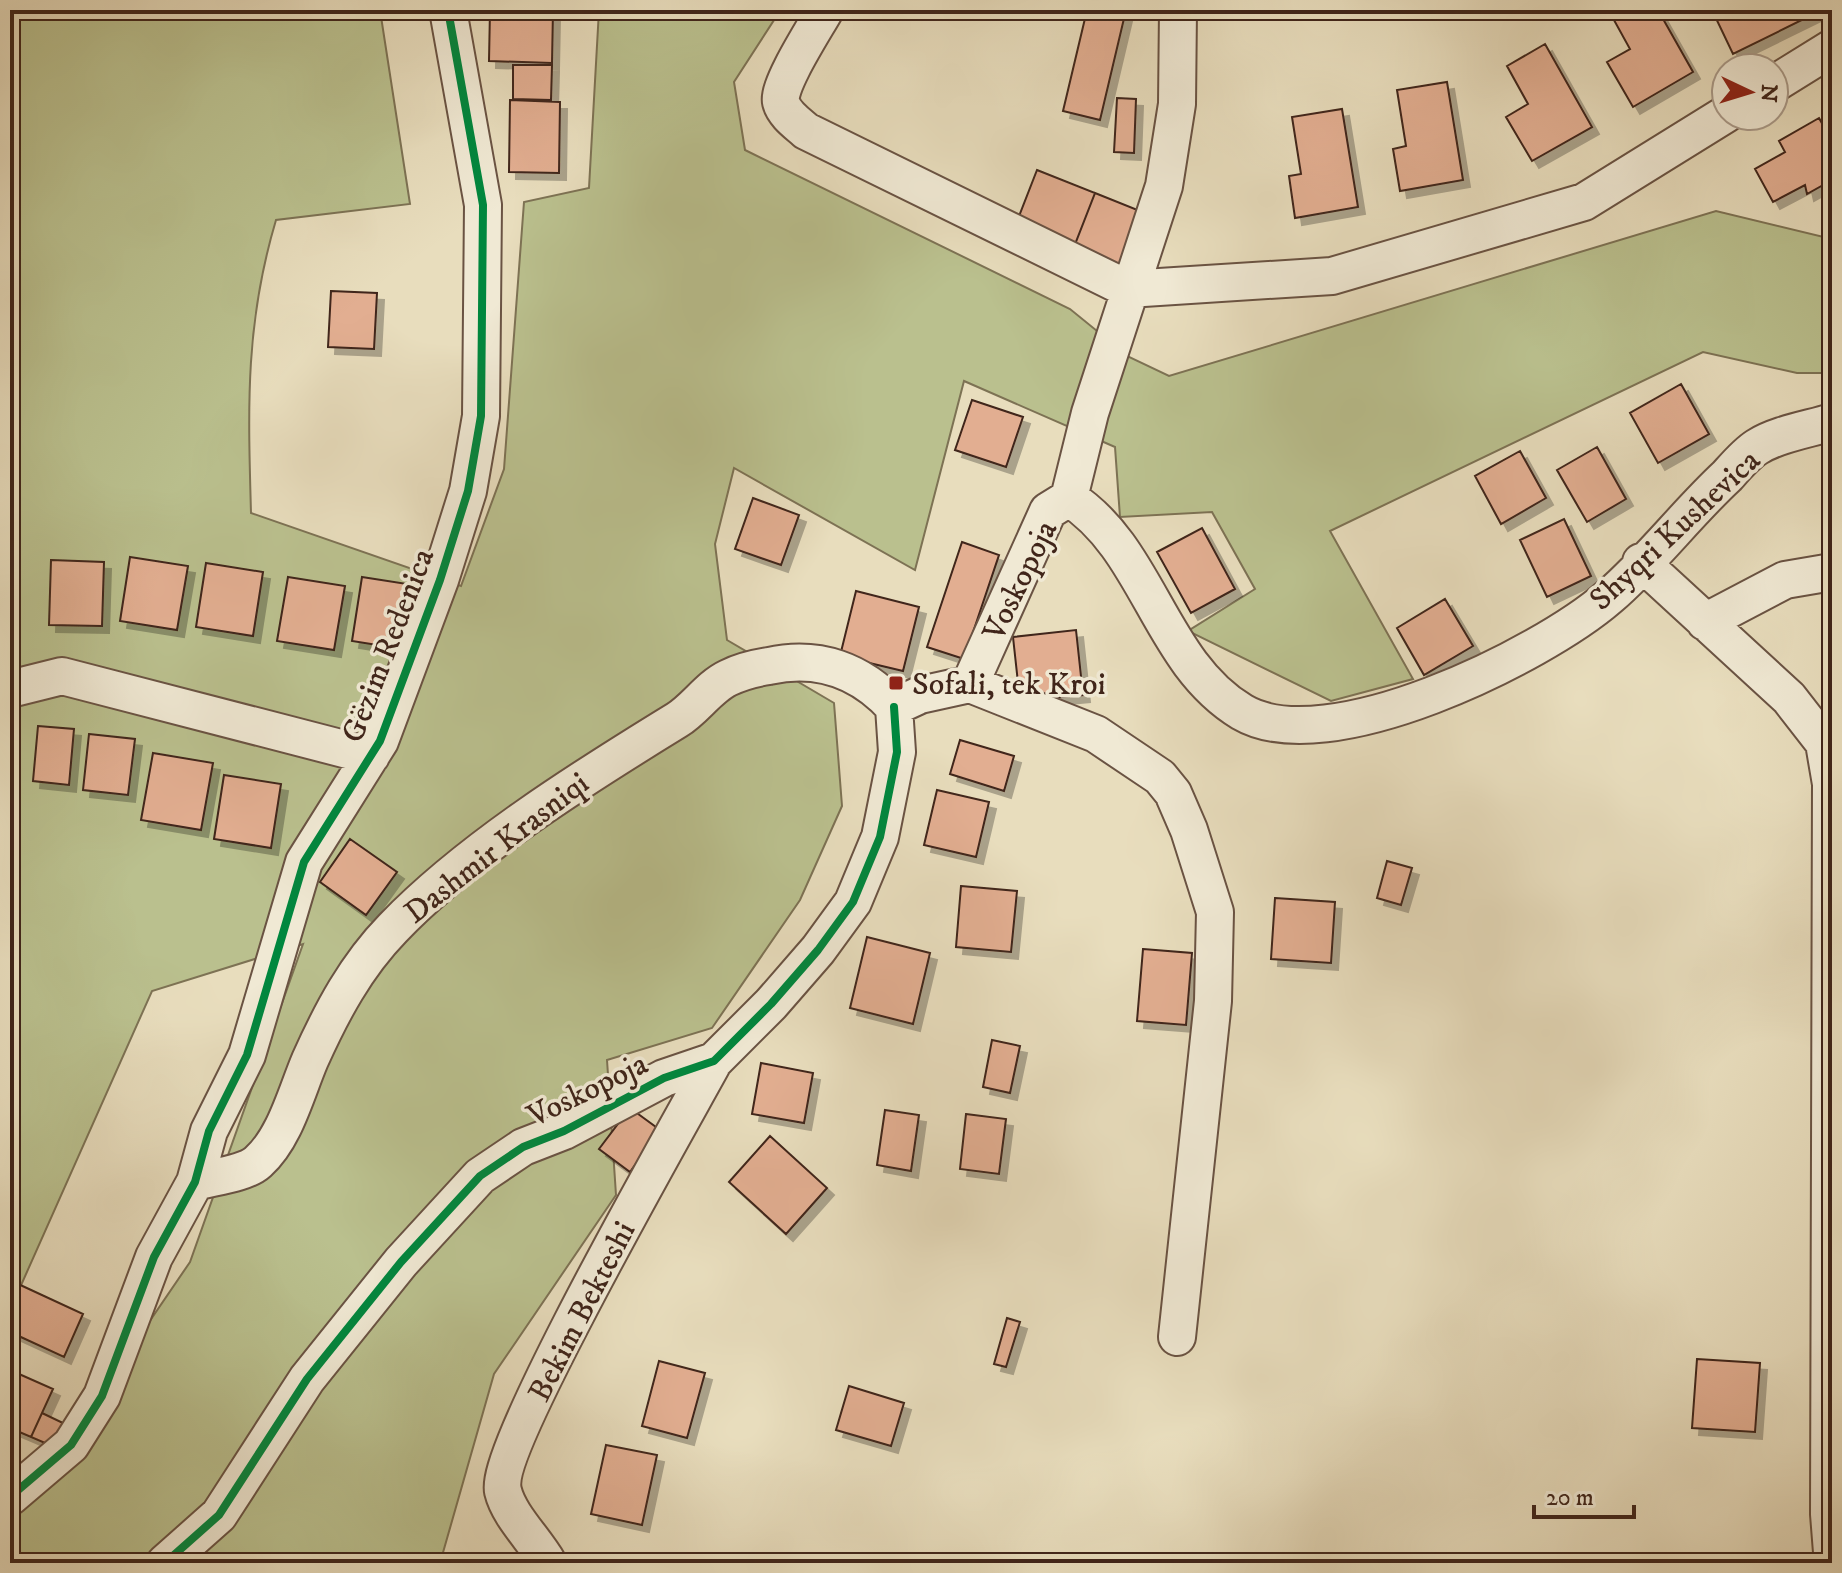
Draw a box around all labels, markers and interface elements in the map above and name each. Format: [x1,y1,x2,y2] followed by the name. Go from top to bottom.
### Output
[1710,52,1790,132] north arrow
[1754,83,1783,103] text: N
[1582,441,1769,620] street label: Shyqri Kushevica
[974,514,1067,648] street label: Voskopoja
[334,543,444,748] street label: Gëzim Redenica
[912,665,1106,705] place label: Sofali, tek Kroi
[887,674,905,692] marker: Sofali, tek Kroi
[397,764,598,933] street label: Dashmir Krasniqi
[520,1044,655,1137] street label: Voskopoja
[520,1215,645,1409] street label: Bekim Bekteshi
[1534,1469,1634,1519] scale bar
[1546,1483,1594,1513] text: 20 m

